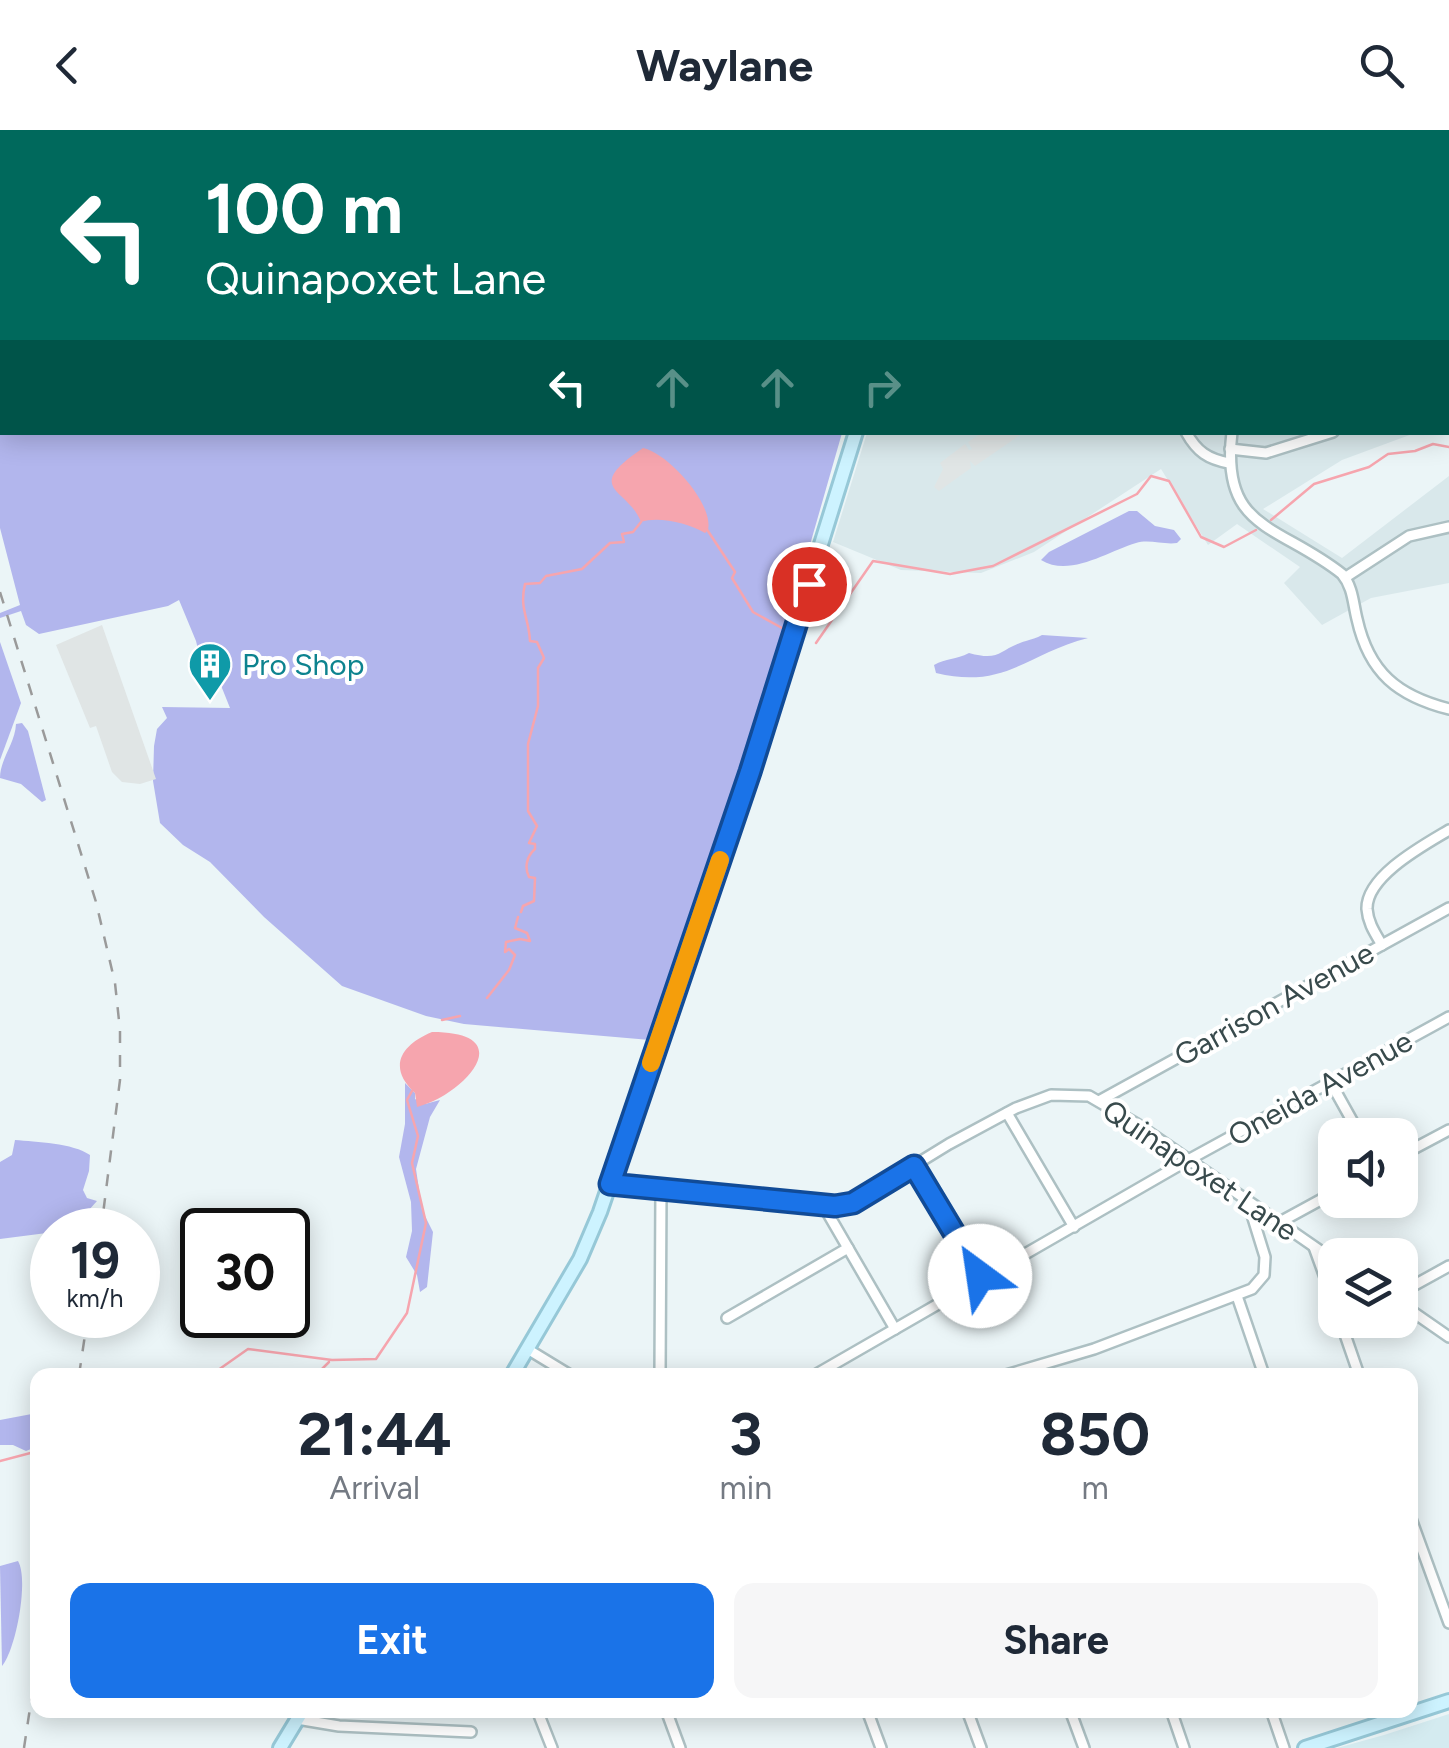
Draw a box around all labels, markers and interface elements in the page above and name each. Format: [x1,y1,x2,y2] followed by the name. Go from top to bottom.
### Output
[40,38,95,93] icon: back
[636,38,813,92] text: Waylane
[1354,38,1409,93] icon: search
[205,166,403,251] text: 100 m
[40,170,170,300] icon: left
[205,251,546,305] text: Quinapoxet Lane
[540,360,595,415] icon: left
[645,360,700,415] icon: ahead
[750,360,805,415] icon: ahead
[855,360,910,415] icon: right
[767,542,852,627] pin
[782,557,837,612] icon: arrive
[187,641,233,702] building icon: Pro Shop
[242,646,365,683] place label: Pro Shop
[1168,934,1380,1074] street label: Garrison Avenue
[1221,1022,1419,1154] street label: Oneida Avenue
[1095,1091,1305,1249] street label: Quinapoxet Lane
[1318,1118,1418,1338] map controls
[1318,1118,1418,1218] button: sound
[180,1208,310,1338] speed limit sign: 30
[928,1224,1032,1328] position arrow
[70,1230,120,1291] text: 19
[1318,1238,1418,1338] button: layers
[66,1283,124,1313] text: km/h
[298,1398,452,1470] text: 21:44
[729,1398,762,1470] text: 3
[1040,1398,1150,1470] text: 850
[330,1469,420,1507] text: Arrival
[720,1469,772,1507] text: min
[1081,1469,1109,1507] text: m
[70,1583,714,1698] button: Exit
[734,1583,1378,1698] button: Share

